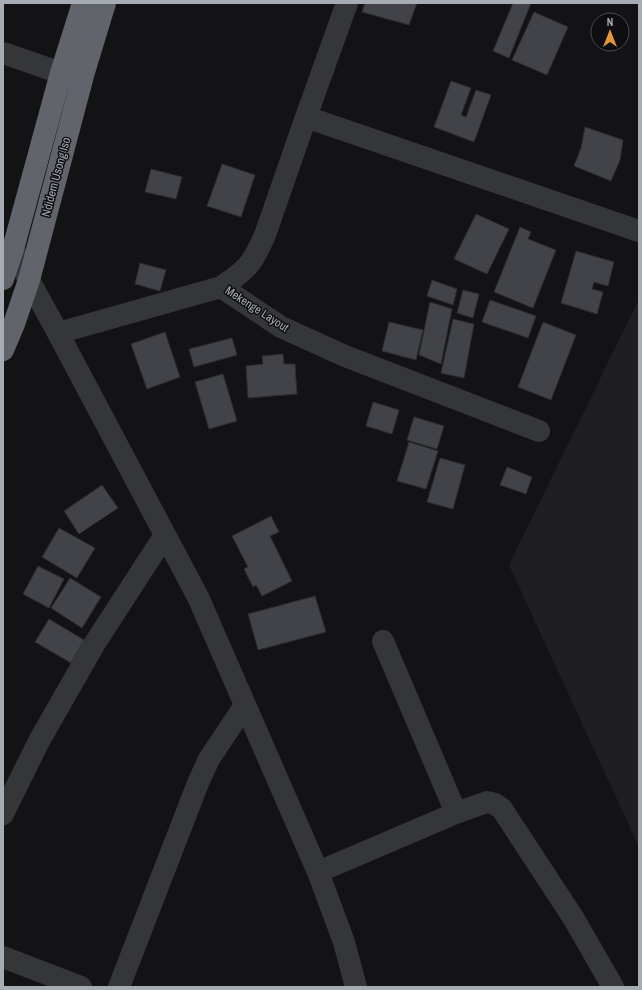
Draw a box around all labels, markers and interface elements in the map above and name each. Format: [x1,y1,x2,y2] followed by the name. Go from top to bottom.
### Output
[590,12,630,52] north arrow
[607,15,613,29] text: N
[38,136,74,218] street label: Ndidem Usong Iso
[222,282,292,336] street label: Mekenge Layout

